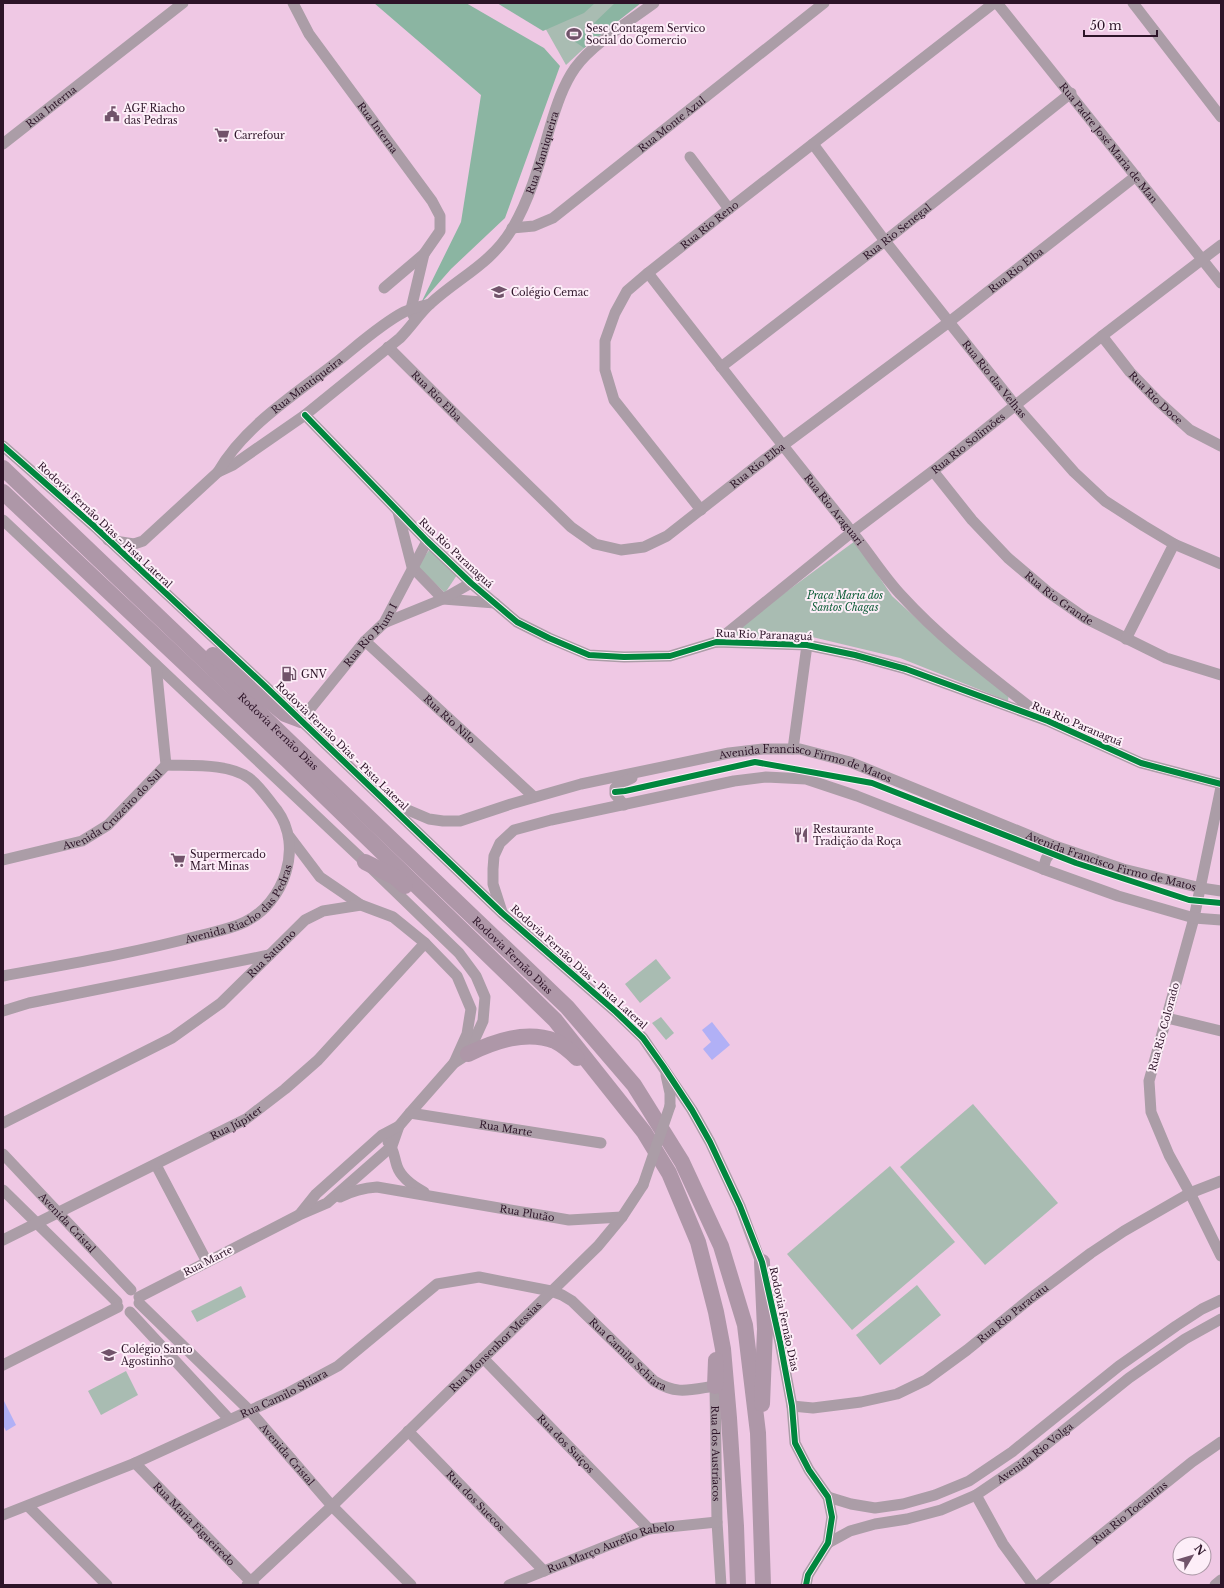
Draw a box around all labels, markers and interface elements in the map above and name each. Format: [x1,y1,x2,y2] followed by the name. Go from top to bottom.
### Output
[1084,12,1157,38] scale bar
[1090,18,1122,33] text: 50 m
[586,22,706,47] place label: Sesc Contagem Servico Social do Comercio
[565,25,583,43] sports icon: Sesc Contagem Servico Social do Comercio
[1057,80,1161,206] street label: Rua Padre José Maria de Man
[23,82,79,130] street label: Rua Interna
[635,93,708,155] street label: Rua Monte Azul
[355,99,401,156] street label: Rua Interna
[123,102,186,127] place label: AGF Riacho das Pedras
[103,105,121,123] public building icon: AGF Riacho das Pedras
[523,109,561,196] street label: Rua Mantiqueira
[213,126,231,144] supermarket icon: Carrefour
[234,129,285,142] place label: Carrefour
[677,197,741,252] street label: Rua Rio Reno
[860,201,934,262] street label: Rua Rio Senegal
[985,244,1046,296] street label: Rua Rio Elba
[490,283,508,301] school or university icon: Colégio Cemac
[511,286,589,299] place label: Colégio Cemac
[959,338,1030,421] street label: Rua Rio das Velhas
[268,353,345,416] street label: Rua Mantiqueira
[409,368,465,424] street label: Rua Rio Elba
[1126,368,1186,427] street label: Rua Rio Doce
[928,409,1008,477] street label: Rua Rio Solimões
[727,440,788,491] street label: Rua Rio Elba
[35,459,175,591] street label: Rodovia Fernão Dias - Pista Lateral
[801,471,867,548] street label: Rua Rio Araguari
[416,515,496,591] street label: Rua Rio Paranaguá
[1022,569,1096,628] street label: Rua Rio Grande
[806,589,883,614] park label: Praça Maria dos Santos Chagas
[341,601,400,669] street label: Rua Rio Pium I
[715,627,813,643] street label: Rua Rio Paranaguá
[280,665,298,683] fuel station icon: GNV
[301,668,327,681] place label: GNV
[273,679,411,813] street label: Rodovia Fernão Dias - Pista Lateral
[236,690,322,773] street label: Rodovia Fernão Dias
[421,692,478,746] street label: Rua Rio Nilo
[1030,699,1125,749] street label: Rua Rio Paranaguá
[717,743,894,785] street label: Avenida Francisco Firmo de Matos
[60,767,165,852] street label: Avenida Cruzeiro do Sul
[813,823,902,848] place label: Restaurante Tradição da Roça
[792,826,810,844] restaurant icon: Restaurante Tradição da Roça
[1023,828,1198,893] street label: Avenida Francisco Firmo de Matos
[190,848,266,873] place label: Supermercado Mart Minas
[169,851,187,869] supermarket icon: Supermercado Mart Minas
[183,863,294,946] street label: Avenida Riacho das Pedras
[508,902,650,1032] street label: Rodovia Fernão Dias - Pista Lateral
[470,914,556,997] street label: Rodovia Fernão Dias
[244,926,299,980] street label: Rua Saturno
[1146,981,1182,1073] street label: Rua Rio Colorado
[208,1102,265,1142] street label: Rua Júpiter
[478,1117,534,1139] street label: Rua Marte
[35,1189,99,1255] street label: Avenida Cristal
[499,1202,556,1224] street label: Rua Plutão
[181,1243,235,1279] street label: Rua Marte
[767,1266,801,1373] street label: Rodovia Fernão Dias
[974,1281,1051,1346] street label: Rua Rio Paracatu
[446,1298,544,1395] street label: Rua Monsenhor Messias
[586,1315,669,1393] street label: Rua Camilo Schiara
[120,1343,193,1368] place label: Colégio Santo Agostinho
[100,1346,118,1364] school or university icon: Colégio Santo Agostinho
[238,1366,330,1421] street label: Rua Camilo Shiara
[709,1405,723,1502] street label: Rua dos Austríacos
[535,1411,598,1476] street label: Rua dos Suíços
[993,1419,1076,1486] street label: Avenida Rio Volga
[256,1420,318,1488] street label: Avenida Cristal
[443,1468,508,1534] street label: Rua dos Suecos
[1089,1478,1170,1547] street label: Rua Rio Tocantins
[151,1479,238,1569] street label: Rua Maria Figueiredo
[545,1520,676,1576] street label: Rua Março Aurélio Rabelo
[1172,1536,1212,1576] north arrow
[1191,1541,1209,1559] text: N

